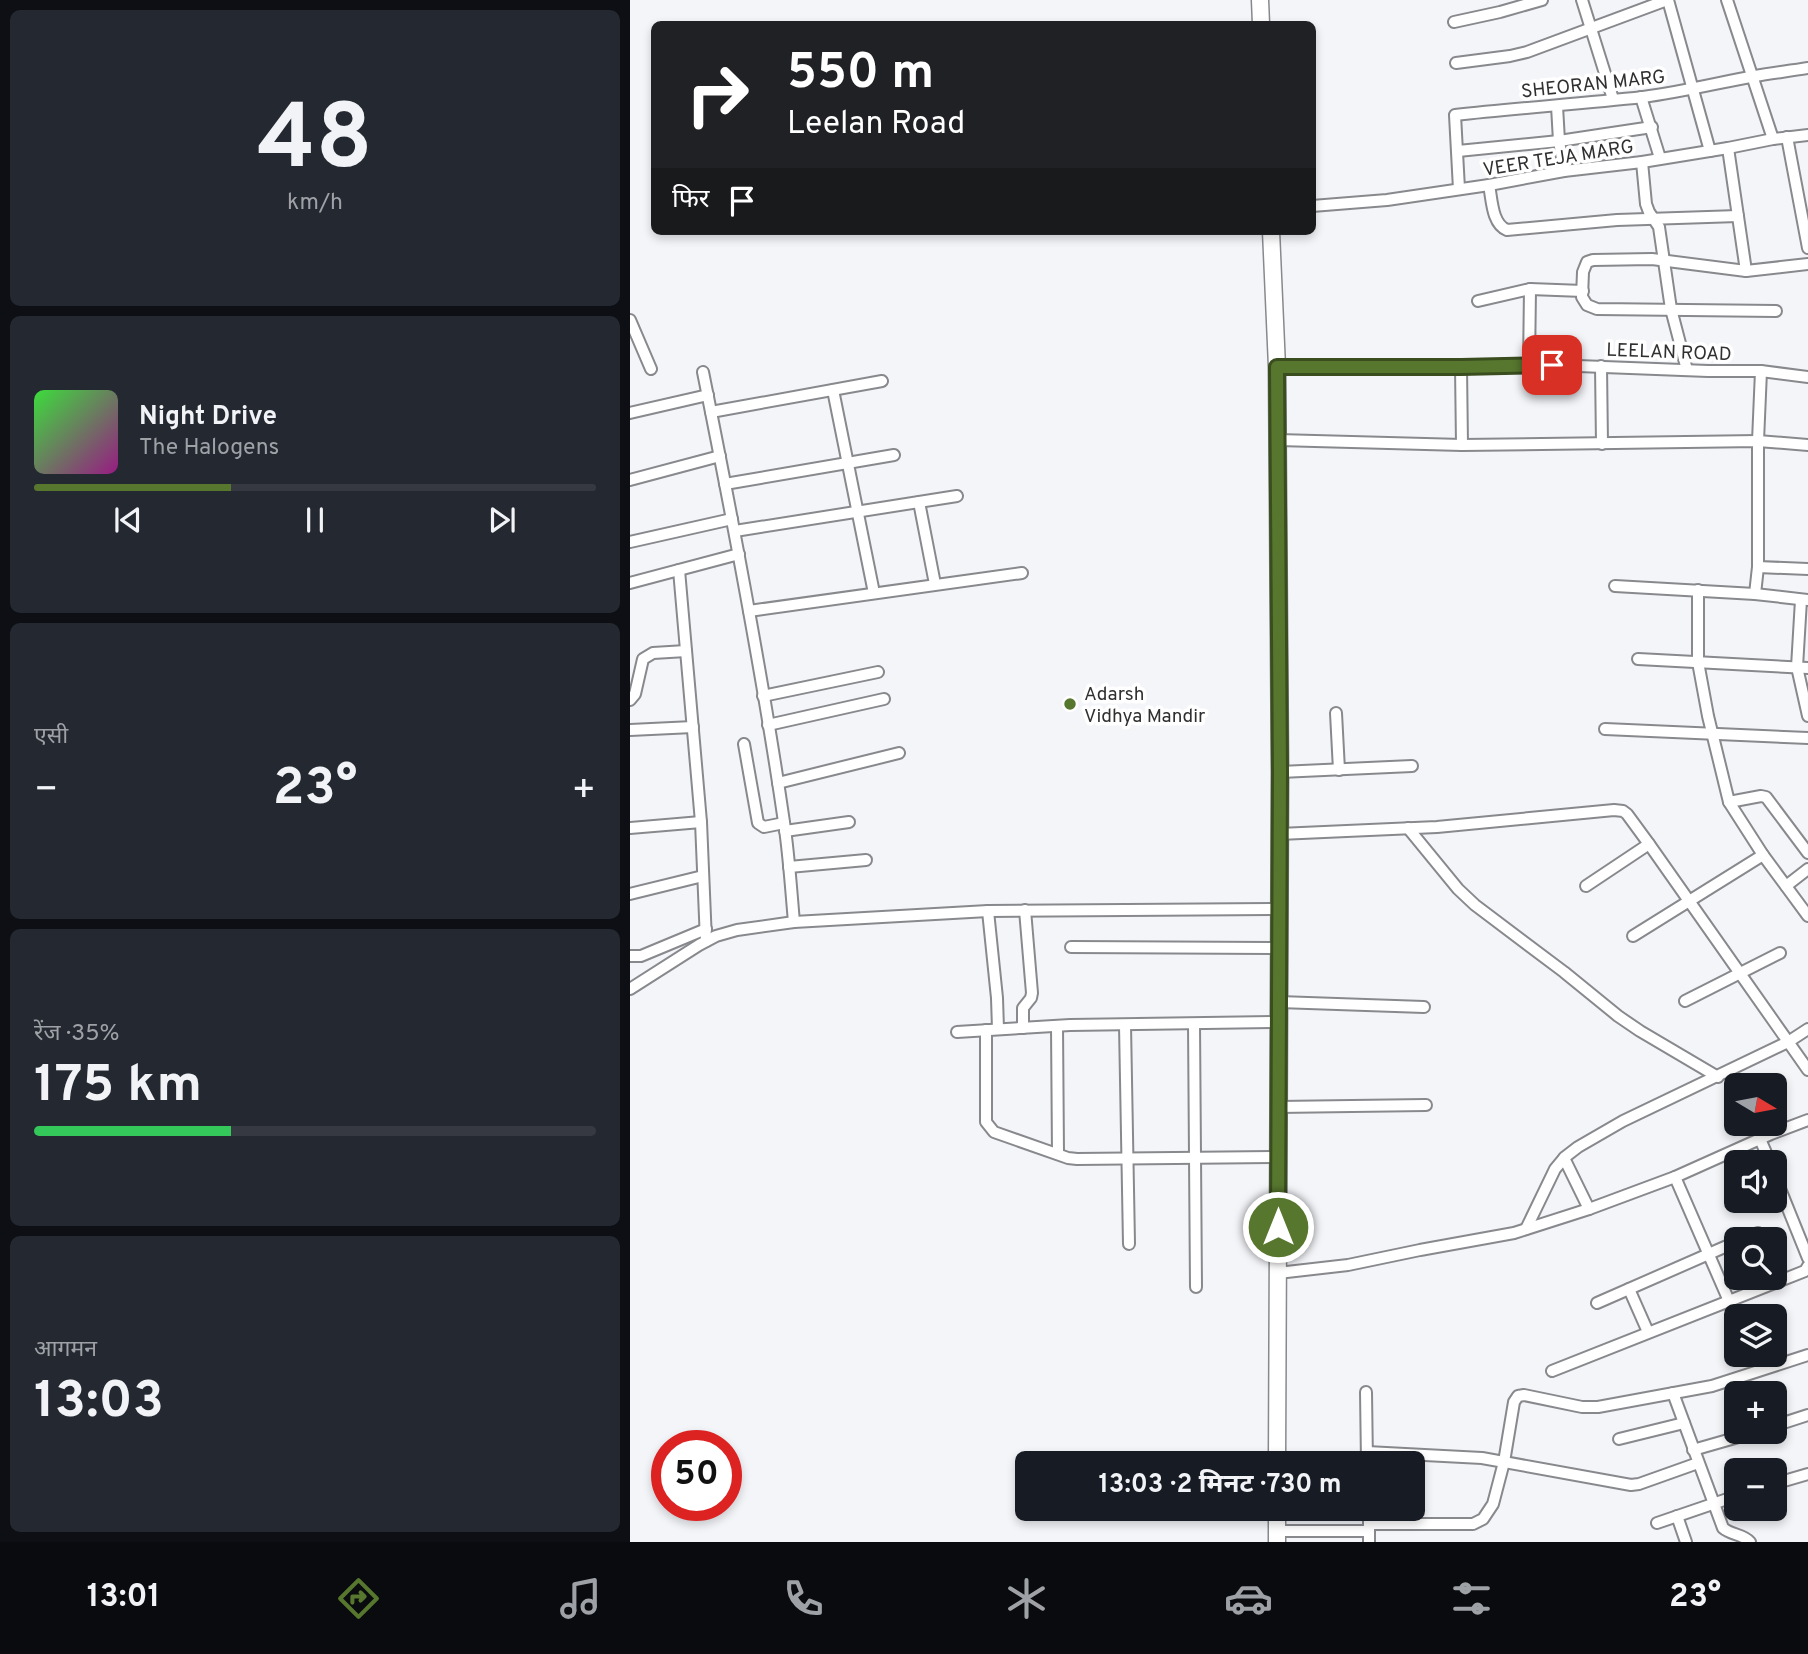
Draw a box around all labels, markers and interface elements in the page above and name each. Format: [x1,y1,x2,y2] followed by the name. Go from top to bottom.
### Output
[787,44,934,106] text: 550 m
[672,49,763,140] icon: right
[1520,65,1667,105] street label: SHEORAN MARG
[257,86,373,201] text: 48
[787,105,965,145] text: Leelan Road
[1481,135,1635,183] street label: VEER TEJA MARG
[723,182,761,220] icon: arrive
[672,184,709,217] text: फिर
[287,189,343,218] text: km/h
[1522,335,1582,395] pin
[1606,339,1732,367] street label: LEELAN ROAD
[1533,346,1571,384] icon: arrive
[139,401,277,434] text: Night Drive
[139,434,279,463] text: The Halogens
[109,501,147,539] icon: previous
[296,501,334,539] icon: pause
[483,501,521,539] icon: next
[1084,683,1206,729] place label: Adarsh Vidhya Mandir
[1062,696,1078,712] marker: Adarsh Vidhya Mandir
[34,723,68,752] text: एसी
[273,757,357,823] text: 23°
[34,767,59,816] text: −
[571,767,596,816] text: +
[34,1020,119,1049] text: रेंज · 35%
[34,1054,202,1120] text: 175 km
[1724,1073,1787,1136] north arrow
[1724,1073,1787,1521] map controls
[1724,1150,1787,1213] button: sound
[1241,1190,1315,1264] position arrow
[1724,1227,1787,1290] button: search
[1724,1304,1787,1367] button: layers
[34,1336,97,1365] text: आगमन
[34,1370,164,1436] text: 13:03
[1724,1381,1787,1444] button: +
[651,1430,742,1521] speed limit sign: 50
[1724,1458,1787,1521] button: −
[1098,1469,1342,1502] text: 13:03 · 2 मिनट · 730 m
[334,1574,383,1623] icon: directions
[556,1574,605,1623] icon: music
[779,1574,828,1623] icon: phone
[1002,1574,1051,1623] icon: climate
[1224,1574,1273,1623] icon: car
[1447,1574,1496,1623] icon: filters
[87,1578,160,1618] text: 13:01
[1669,1578,1721,1618] text: 23°

